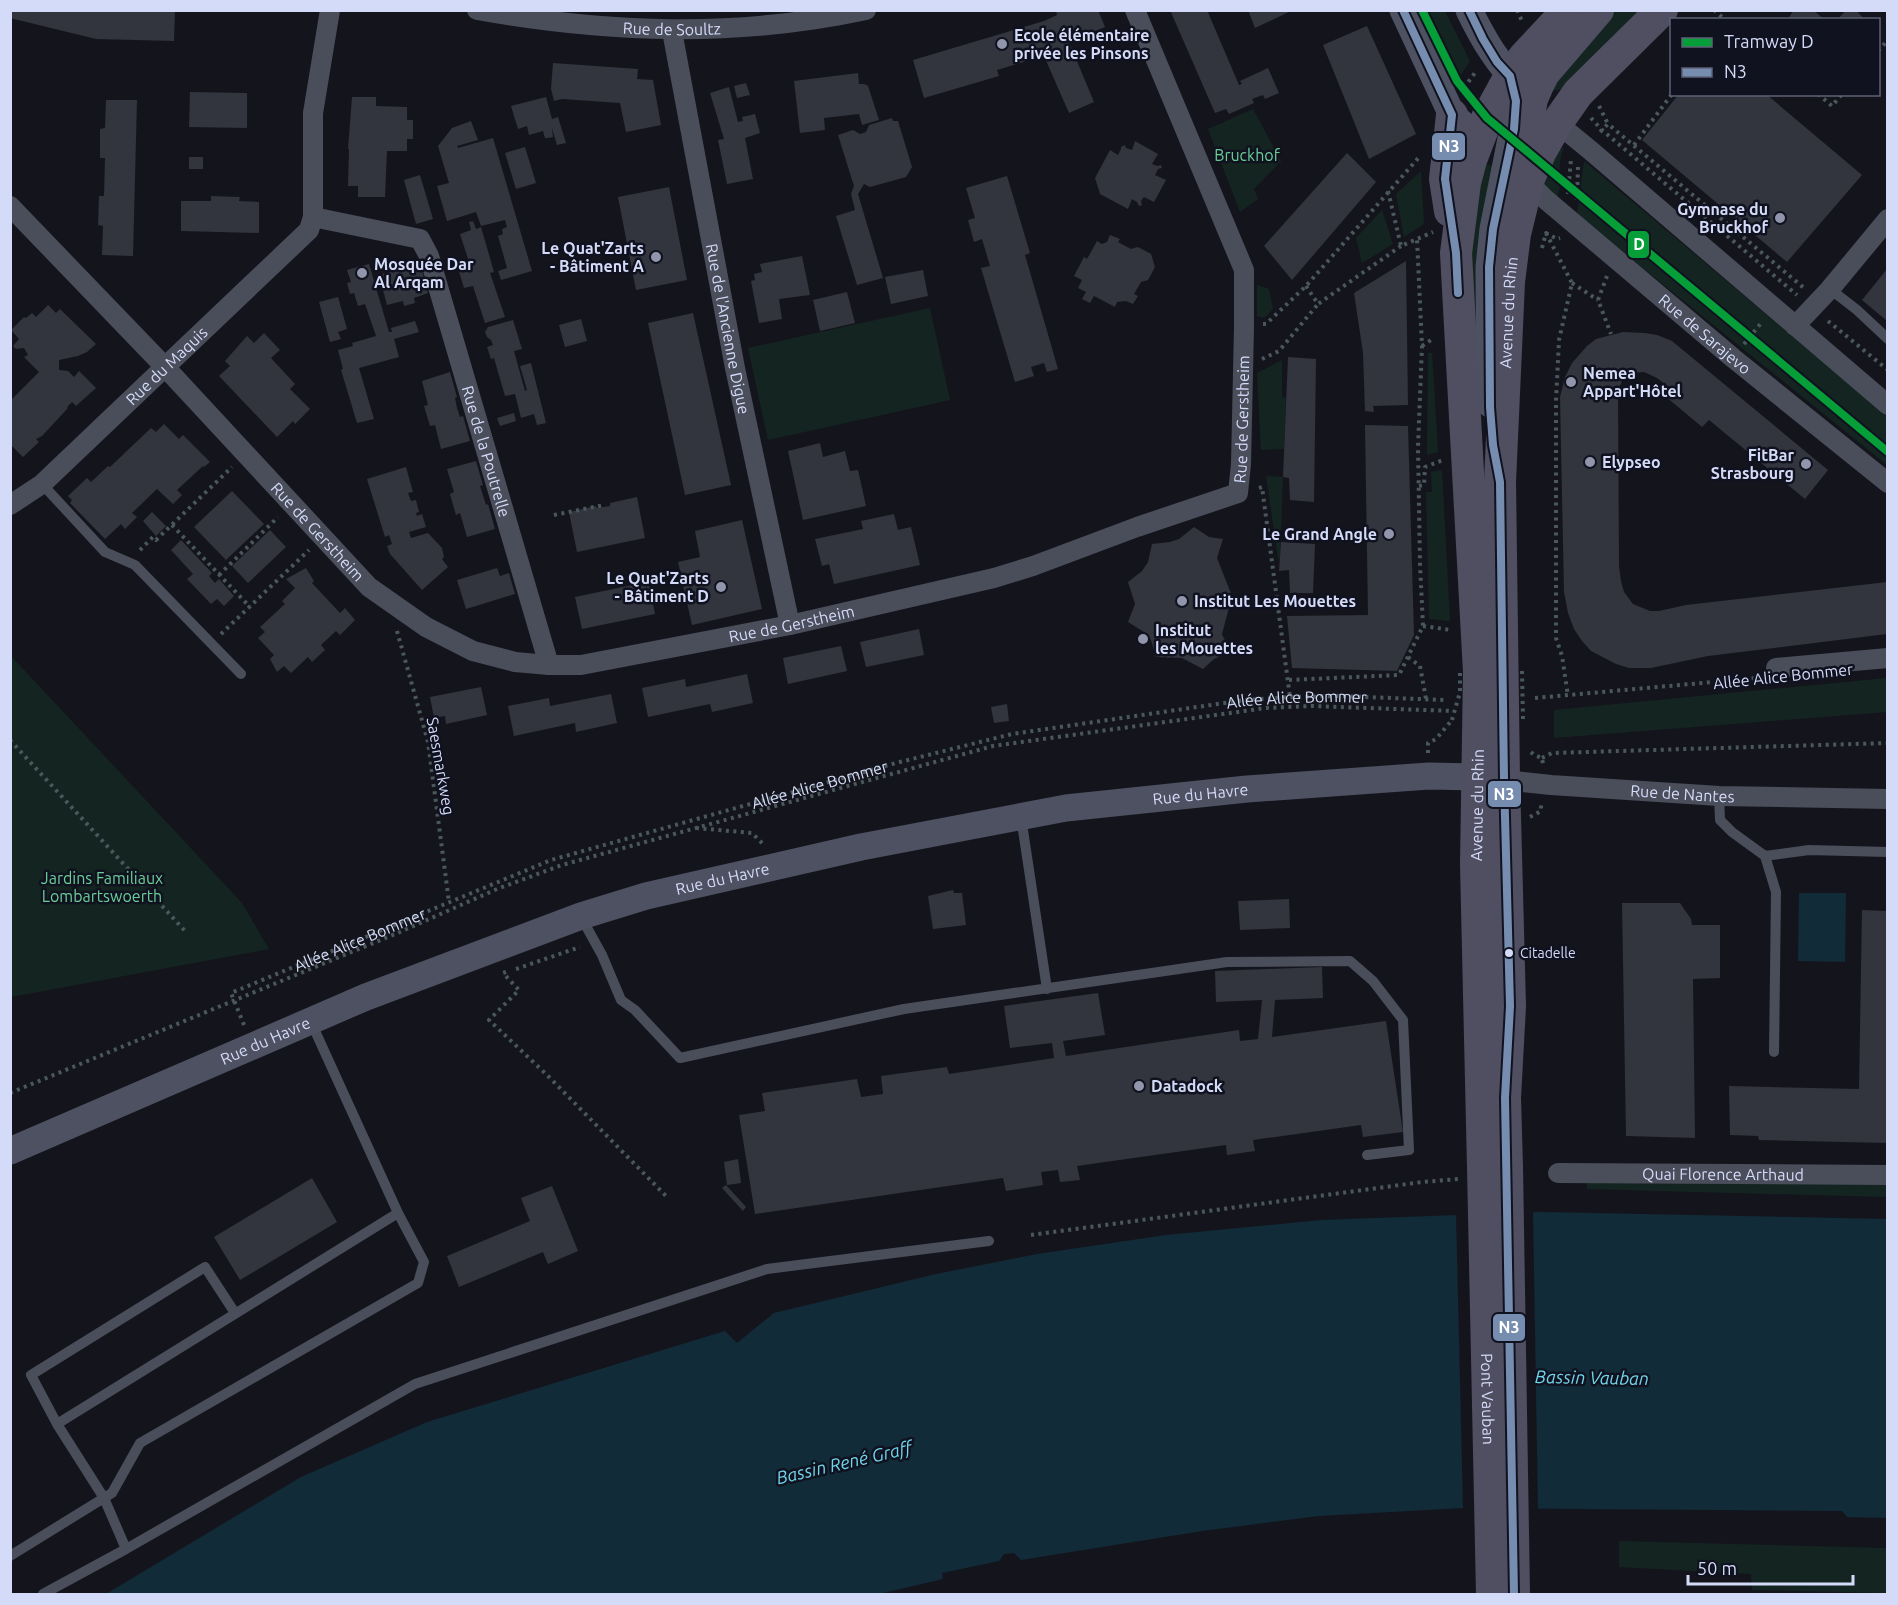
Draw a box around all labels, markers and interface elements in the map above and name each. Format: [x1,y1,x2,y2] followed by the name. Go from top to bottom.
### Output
[1670,18,1880,96] legend
[622,19,721,38] street label: Rue de Soultz
[1014,26,1150,62] place label: Ecole élémentaire privée les Pinsons
[1724,31,1814,51] text: Tramway D
[995,37,1009,51] marker: Ecole élémentaire privée les Pinsons
[1724,61,1747,81] text: N3
[1431,132,1466,161] line badge: N3
[1439,137,1459,155] text: N3
[1214,146,1281,164] park label: Bruckhof
[1677,200,1768,236] place label: Gymnase du Bruckhof
[1773,211,1787,225] marker: Gymnase du Bruckhof
[1627,230,1650,259] line badge: D
[1633,235,1645,253] text: D
[541,239,645,275] place label: Le Quat'Zarts - Bâtiment A
[703,242,754,416] street label: Rue de l'Ancienne Digue
[649,250,663,264] marker: Le Quat'Zarts - Bâtiment A
[374,255,474,291] place label: Mosquée Dar Al Arqam
[1496,256,1521,369] street label: Avenue du Rhin
[355,266,369,280] marker: Mosquée Dar Al Arqam
[1655,290,1754,378] street label: Rue de Sarajevo
[122,323,211,408] street label: Rue du Maquis
[1230,355,1252,484] street label: Rue de Gerstheim
[1583,364,1682,400] place label: Nemea Appart'Hôtel
[1564,375,1578,389] marker: Nemea Appart'Hôtel
[459,383,514,519] street label: Rue de la Poutrelle
[1711,446,1794,482] place label: FitBar Strasbourg
[1602,453,1661,471] place label: Elypseo
[1583,455,1597,469] marker: Elypseo
[1799,457,1813,471] marker: FitBar Strasbourg
[268,479,368,585] street label: Rue de Gerstheim
[1262,525,1377,543] place label: Le Grand Angle
[1382,527,1396,541] marker: Le Grand Angle
[606,569,709,605] place label: Le Quat'Zarts - Bâtiment D
[714,580,728,594] marker: Le Quat'Zarts - Bâtiment D
[1194,592,1356,610] place label: Institut Les Mouettes
[1175,594,1189,608] marker: Institut Les Mouettes
[727,601,856,646] street label: Rue de Gerstheim
[1155,621,1253,657] place label: Institut les Mouettes
[1136,632,1150,646] marker: Institut les Mouettes
[1712,660,1854,692] street label: Allée Alice Bommer
[1225,687,1367,712] street label: Allée Alice Bommer
[424,716,458,816] street label: Saesmarkweg
[1467,749,1487,861] street label: Avenue du Rhin
[749,757,890,812] street label: Allée Alice Bommer
[1152,780,1249,808] street label: Rue du Havre
[1487,780,1522,808] line badge: N3
[1630,781,1735,805] street label: Rue de Nantes
[1494,785,1514,803] text: N3
[674,859,771,898] street label: Rue du Havre
[41,869,163,905] park label: Jardins Familiaux Lombartswoerth
[291,904,428,975] street label: Allée Alice Bommer
[1520,945,1576,961] place label: Citadelle
[1503,947,1515,959] marker: Citadelle
[218,1013,313,1068] street label: Rue du Havre
[1151,1077,1223,1095] place label: Datadock
[1132,1079,1146,1093] marker: Datadock
[1642,1165,1804,1183] street label: Quai Florence Arthaud
[1492,1313,1526,1342] line badge: N3
[1499,1318,1519,1336] text: N3
[1478,1353,1498,1445] street label: Pont Vauban
[1535,1366,1649,1388] water label: Bassin Vauban
[774,1436,916,1488] water label: Bassin René Graff
[1688,1548,1853,1586] scale bar
[1697,1558,1737,1578] text: 50 m

